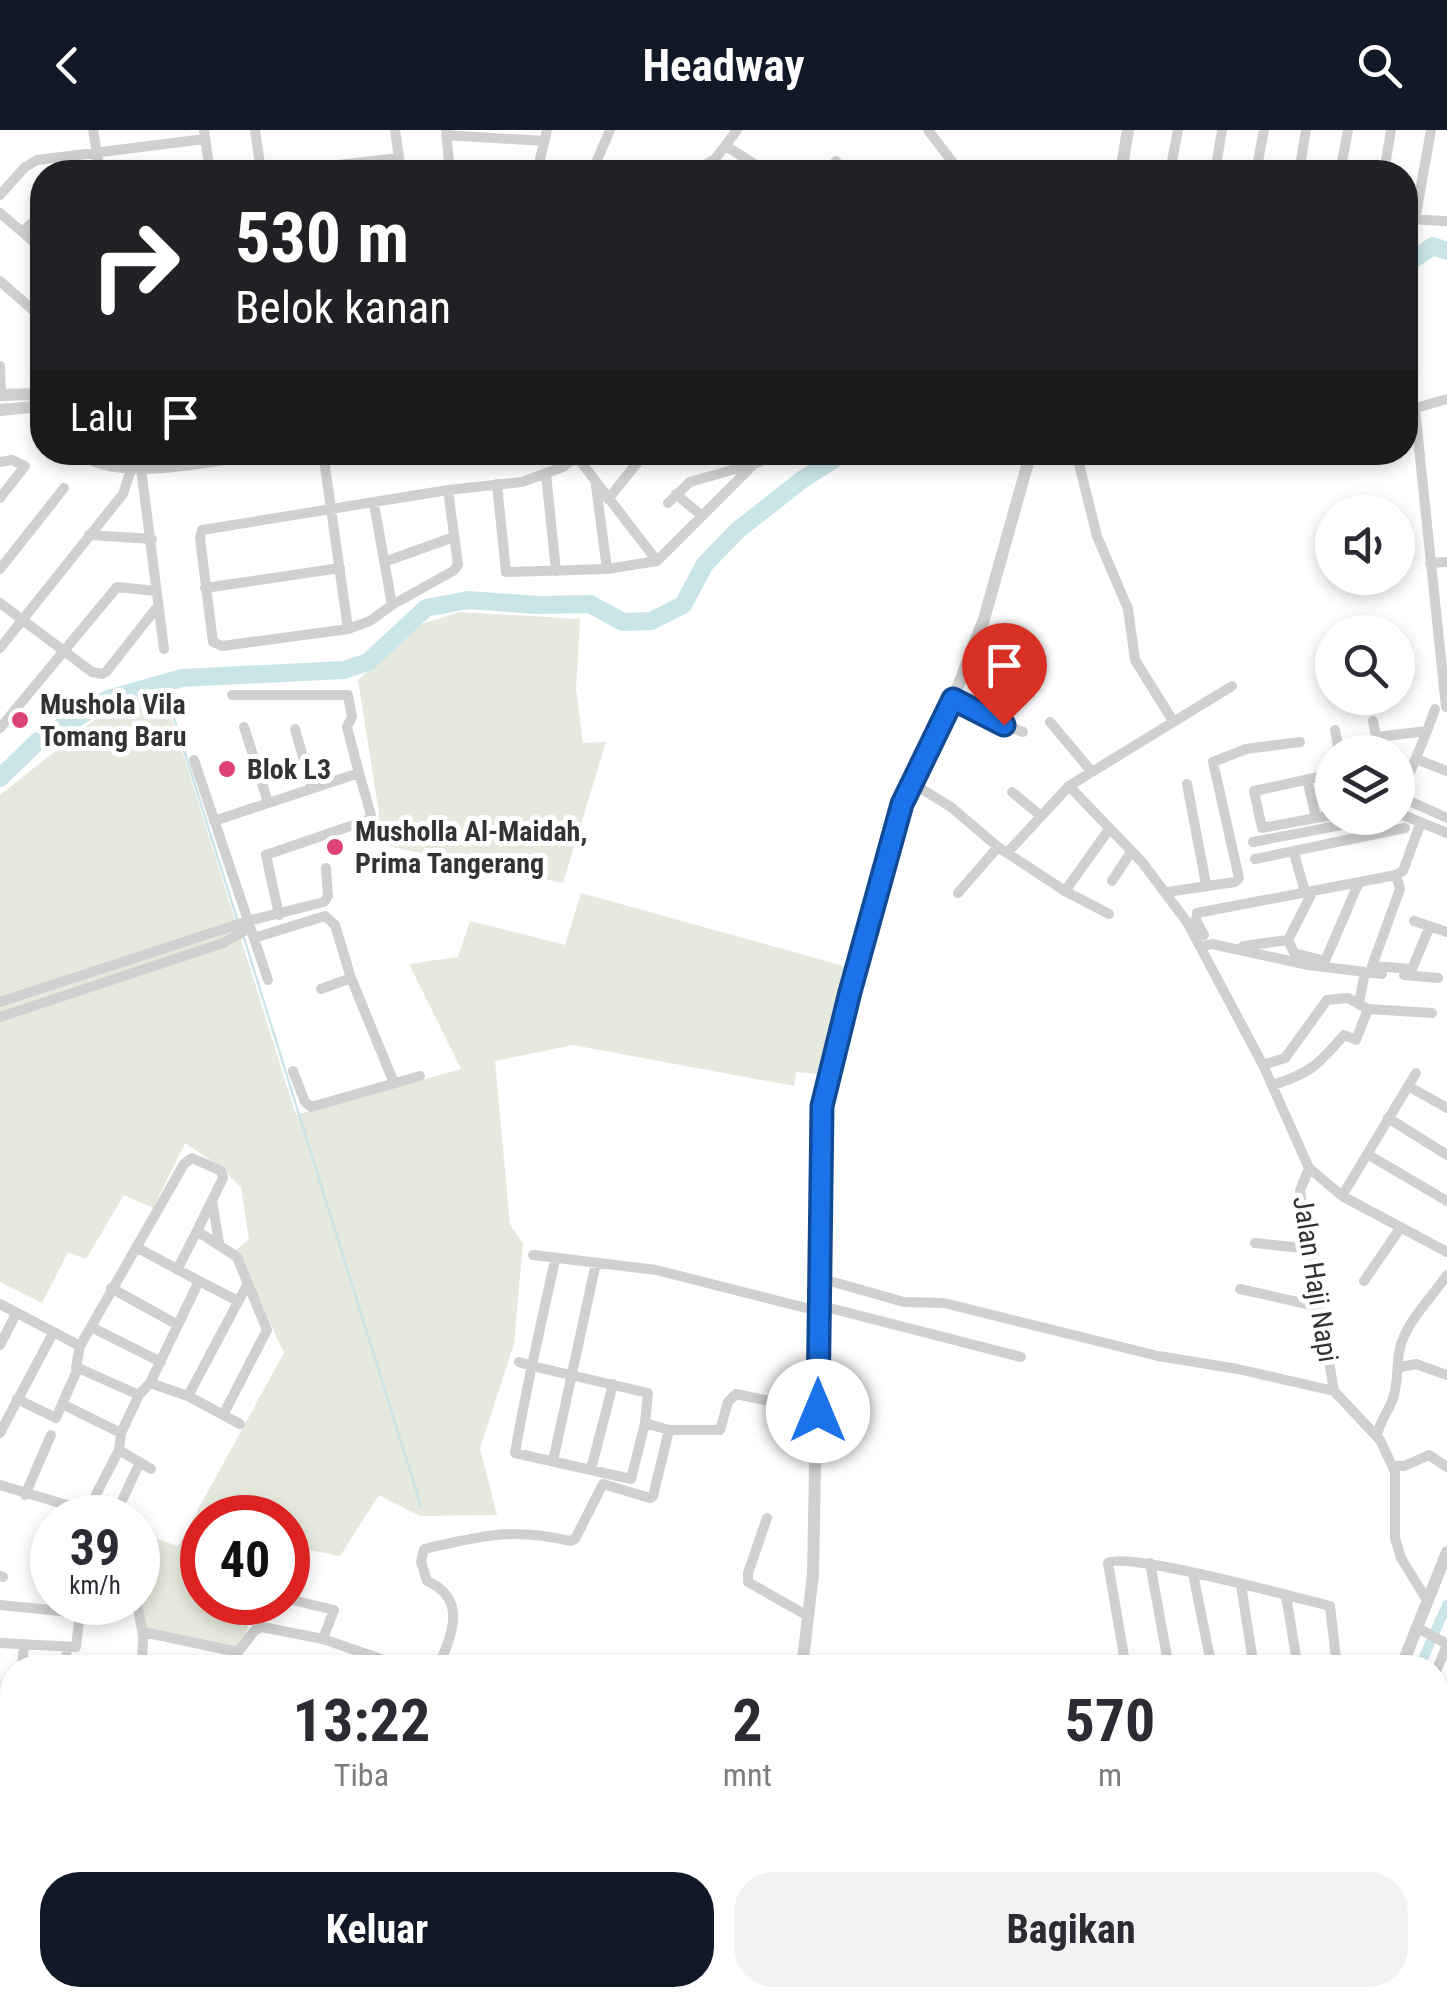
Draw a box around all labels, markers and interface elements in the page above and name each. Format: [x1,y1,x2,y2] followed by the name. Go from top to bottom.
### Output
[40,38,95,93] icon: back
[1352,38,1407,93] icon: search
[642,39,805,92] text: Headway
[235,197,409,279] text: 530 m
[70,200,200,330] icon: right
[235,281,451,334] text: Belok kanan
[153,390,208,445] icon: arrive
[70,396,133,440] text: Lalu
[1315,495,1415,835] map controls
[1315,495,1415,595] button: sound
[1315,615,1415,715] button: search
[962,623,1047,726] pin
[977,638,1032,693] icon: arrive
[40,688,187,753] place label: Mushola Vila Tomang Baru
[9,709,31,731] marker: Mushola Vila Tomang Baru
[1315,735,1415,835] button: layers
[247,753,331,786] place label: Blok L3
[216,758,238,780] marker: Blok L3
[355,815,587,880] place label: Musholla Al-Maidah, Prima Tangerang
[324,836,346,858] marker: Musholla Al-Maidah, Prima Tangerang
[1286,1194,1345,1364] street label: Jalan Haji Napi
[766,1359,870,1463] position arrow
[180,1495,310,1625] speed limit sign: 40
[70,1519,120,1577] text: 39
[69,1571,121,1600] text: km/h
[293,1685,430,1756] text: 13:22
[732,1685,763,1756] text: 2
[1064,1685,1155,1756] text: 570
[334,1756,389,1794] text: Tiba
[723,1756,772,1794] text: mnt
[1098,1756,1122,1794] text: m
[40,1872,714,1987] button: Keluar
[734,1872,1408,1987] button: Bagikan

